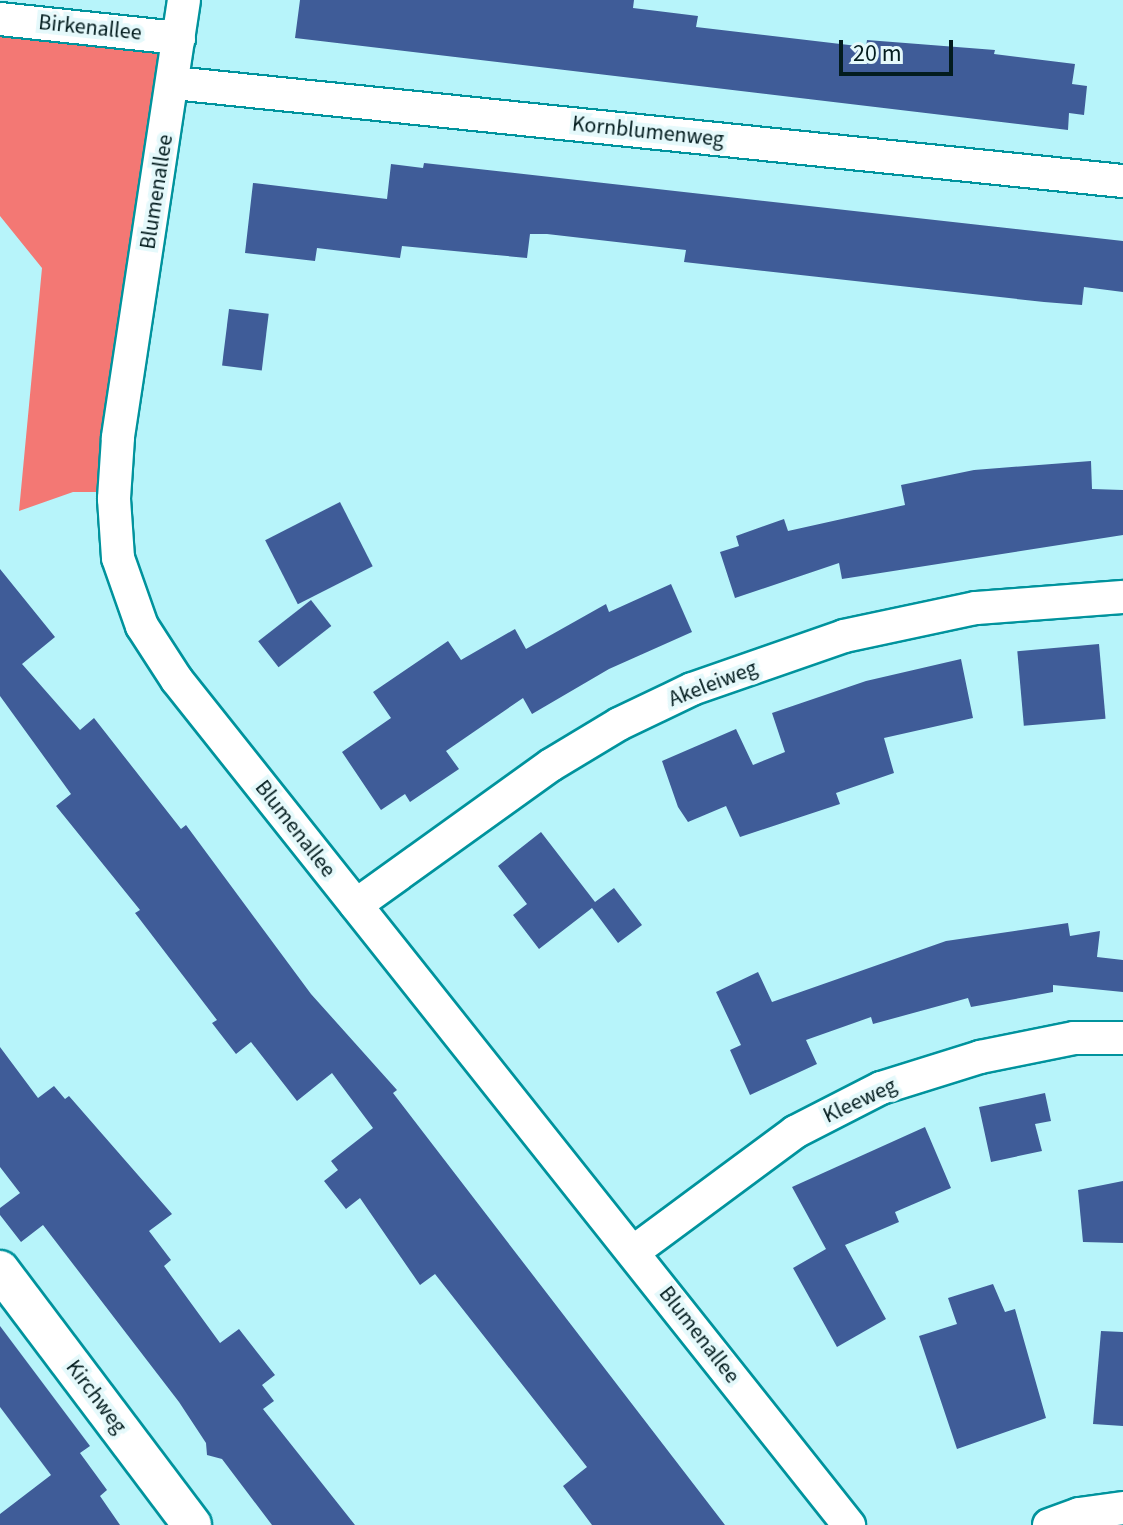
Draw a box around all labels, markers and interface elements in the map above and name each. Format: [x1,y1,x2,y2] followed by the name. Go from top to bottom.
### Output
[37,9,143,47] street label: Birkenallee
[843,24,957,74] scale bar
[853,36,902,71] text: 20 m
[571,111,725,153] street label: Kornblumenweg
[135,133,179,251] street label: Blumenallee
[665,655,761,713] street label: Akeleiweg
[249,775,341,883] street label: Blumenallee
[819,1073,901,1129] street label: Kleeweg
[653,1281,745,1389] street label: Blumenallee
[60,1355,132,1439] street label: Kirchweg

